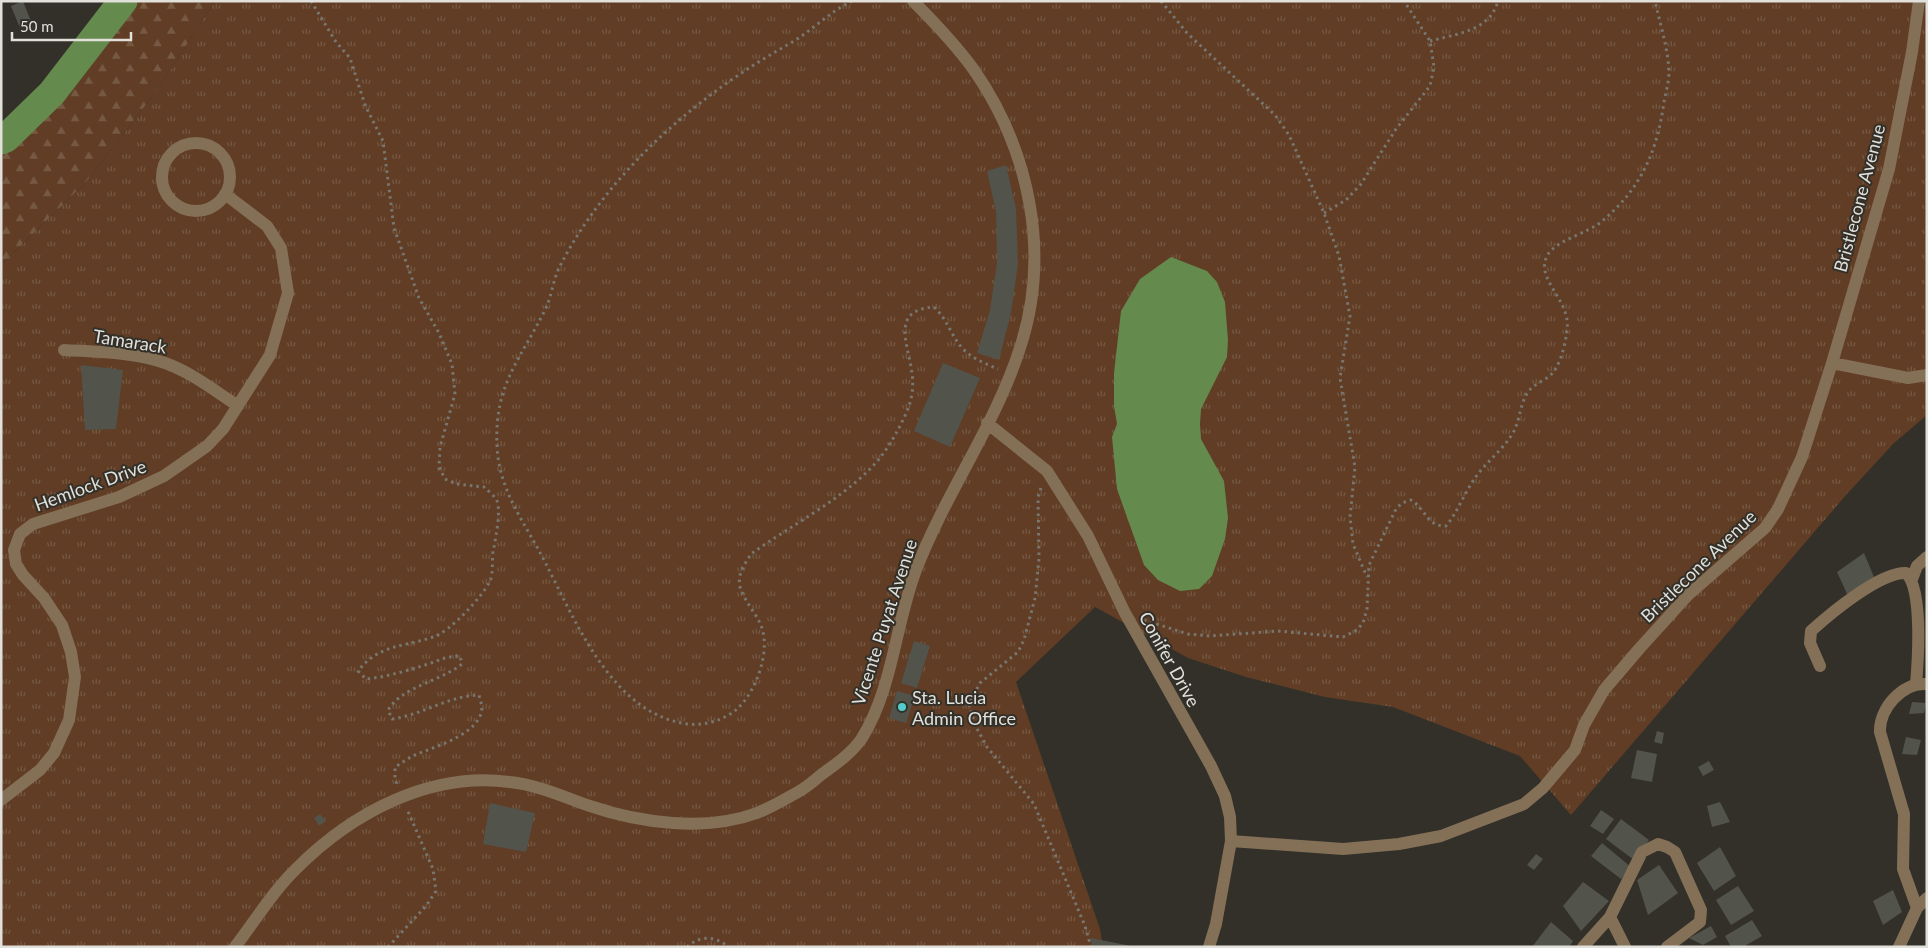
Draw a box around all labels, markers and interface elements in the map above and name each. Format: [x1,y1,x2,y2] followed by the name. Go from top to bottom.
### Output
[12,10,131,42] scale bar
[20,17,54,35] text: 50 m
[1829,122,1889,274] street label: Bristlecone Avenue
[92,324,169,358] street label: Tamarack
[31,455,149,515] street label: Hemlock Drive
[1636,505,1760,627] street label: Bristlecone Avenue
[847,536,921,708] street label: Vicente Puyat Avenue
[1135,607,1205,711] street label: Conifer Drive
[912,686,1016,729] place label: Sta. Lucia Admin Office
[896,701,908,713] marker: Sta. Lucia Admin Office

